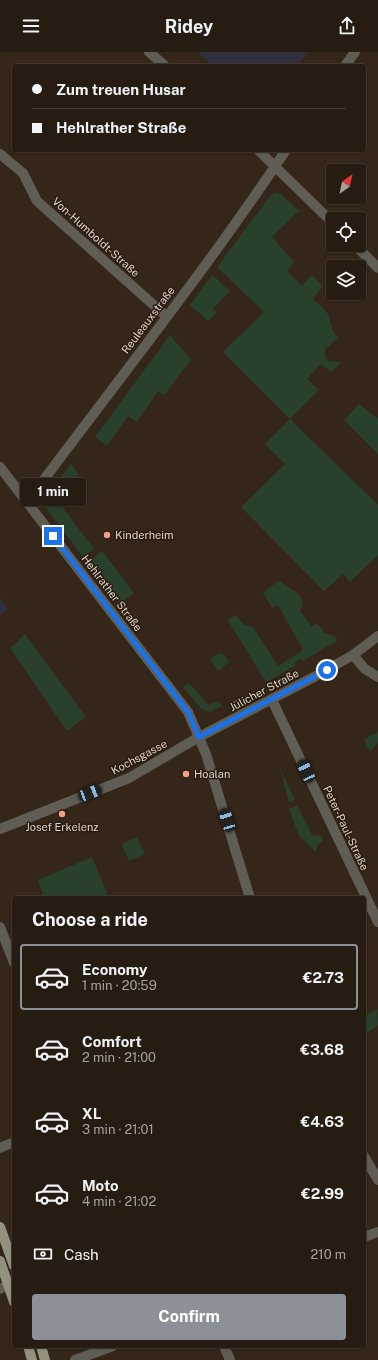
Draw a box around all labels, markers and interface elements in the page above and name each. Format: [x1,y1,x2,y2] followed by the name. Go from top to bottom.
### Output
[20,15,42,37] icon: menu
[336,15,358,37] icon: share
[165,16,213,37] text: Ridey
[56,81,186,98] text: Zum treuen Husar
[56,119,186,136] text: Hehlrather Straße
[326,164,366,204] north arrow
[326,164,366,300] map controls
[50,195,142,279] street label: Von-Humboldt-Straße
[326,212,366,252] button: locate
[326,260,366,300] button: layers
[119,284,177,356] street label: Reuleauxstraße
[20,478,86,506] callout: 1 min
[37,484,69,499] text: 1 min
[44,527,62,545] route end
[115,529,174,541] place label: Kinderheim
[102,530,112,540] marker: Kinderheim
[79,553,145,633] street label: Hehlrather Straße
[318,661,336,679] route start
[227,667,301,713] street label: Jülicher Straße
[109,737,169,777] street label: Kochsgasse
[295,758,317,784] car
[194,768,230,780] place label: Hoalan
[181,769,191,779] marker: Hoalan
[77,783,103,803] car
[321,784,371,872] street label: Peter-Paul-Straße
[218,807,236,833] car
[57,809,67,819] marker: Josef Erkelenz
[25,821,99,833] place label: Josef Erkelenz
[32,909,148,930] text: Choose a ride
[34,959,70,995] icon: car
[82,961,147,978] text: Economy
[303,969,344,986] text: €2.73
[82,978,157,993] text: 1 min · 20:59
[34,1031,70,1067] icon: car
[82,1033,142,1050] text: Comfort
[300,1041,344,1058] text: €3.68
[82,1050,156,1065] text: 2 min · 21:00
[34,1103,70,1139] icon: car
[82,1105,101,1122] text: XL
[301,1113,344,1130] text: €4.63
[82,1122,154,1137] text: 3 min · 21:01
[34,1175,70,1211] icon: car
[82,1177,119,1194] text: Moto
[301,1185,344,1202] text: €2.99
[82,1194,156,1209] text: 4 min · 21:02
[32,1243,54,1265] icon: cash
[64,1246,99,1263] text: Cash
[311,1247,346,1262] text: 210 m
[32,1294,346,1340] button: Confirm

